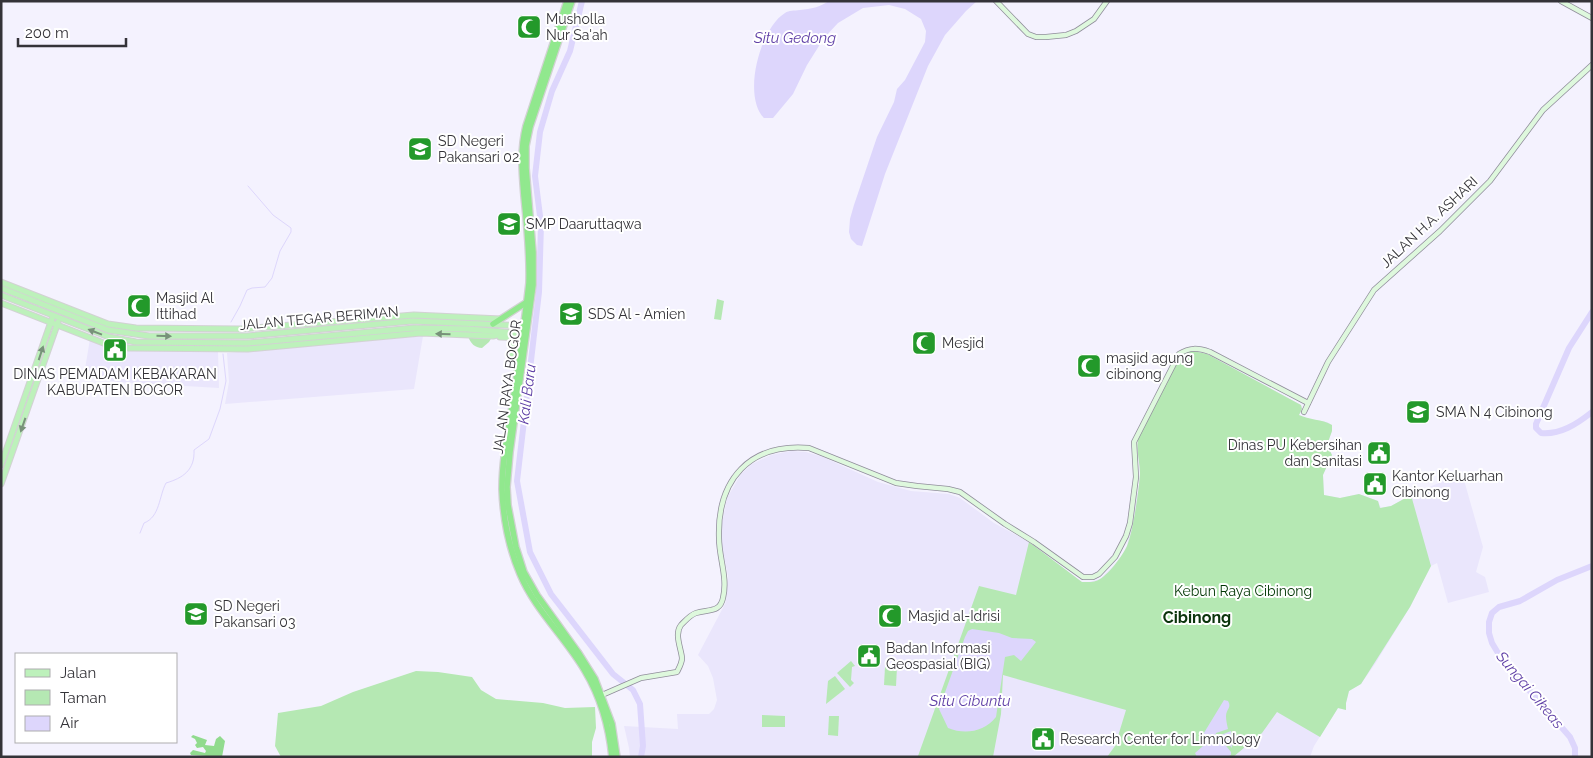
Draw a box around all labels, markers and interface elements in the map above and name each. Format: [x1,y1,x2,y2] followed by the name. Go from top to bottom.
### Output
[546,11,608,43] place label: Musholla Nur Sa'ah
[516,14,542,40] mosque icon: Musholla Nur Sa'ah
[18,15,125,47] scale bar
[25,24,69,42] text: 200 m
[753,29,836,47] water label: Situ Gedong
[438,133,519,165] place label: SD Negeri Pakansari 02
[407,136,433,162] school or university icon: SD Negeri Pakansari 02
[1377,173,1481,271] street label: JALAN H.A. ASHARI
[496,211,522,237] school or university icon: SMP Daaruttaqwa
[526,216,642,232] place label: SMP Daaruttaqwa
[156,290,214,322] place label: Masjid Al Ittihad
[126,293,152,319] mosque icon: Masjid Al Ittihad
[558,301,584,327] school or university icon: SDS Al - Amien
[239,303,399,333] street label: JALAN TEGAR BERIMAN
[588,306,685,322] place label: SDS Al - Amien
[490,319,524,455] street label: JALAN RAYA BOGOR
[87,328,102,336] one-way arrow
[434,330,450,338] one-way arrow
[911,330,937,356] mosque icon: Mesjid
[156,332,172,340] one-way arrow
[942,335,984,351] place label: Mesjid
[102,337,128,363] public building icon: DINAS PEMADAM KEBAKARAN KABUPATEN BOGOR
[37,345,45,360] one-way arrow
[1106,350,1193,382] place label: masjid agung cibinong
[1076,353,1102,379] mosque icon: masjid agung cibinong
[514,362,540,425] water label: Kali Baru
[13,366,217,398] place label: DINAS PEMADAM KEBAKARAN KABUPATEN BOGOR
[1405,399,1431,425] school or university icon: SMA N 4 Cibinong
[1436,404,1553,420] place label: SMA N 4 Cibinong
[19,417,26,432] one-way arrow
[1228,437,1362,469] place label: Dinas PU Kebersihan dan Sanitasi
[1366,440,1392,466] public building icon: Dinas PU Kebersihan dan Sanitasi
[1392,468,1503,500] place label: Kantor Keluarhan Cibinong
[1362,471,1388,497] public building icon: Kantor Keluarhan Cibinong
[1174,583,1312,599] park label: Kebun Raya Cibinong
[214,598,295,630] place label: SD Negeri Pakansari 03
[183,601,209,627] school or university icon: SD Negeri Pakansari 03
[877,603,903,629] mosque icon: Masjid al-Idrisi
[908,608,1000,624] place label: Masjid al-Idrisi
[1163,608,1231,627] district label: Cibinong
[886,640,991,672] place label: Badan Informasi Geospasial (BIG)
[856,643,882,669] public building icon: Badan Informasi Geospasial (BIG)
[1492,647,1568,732] water label: Sungai Cikeas
[15,653,178,743] legend
[60,664,96,682] text: Jalan
[60,689,106,707] text: Taman
[928,692,1011,710] water label: Situ Cibuntu
[60,714,79,732] text: Air
[1030,726,1056,752] public building icon: Research Center for Limnology
[1060,731,1261,747] place label: Research Center for Limnology

